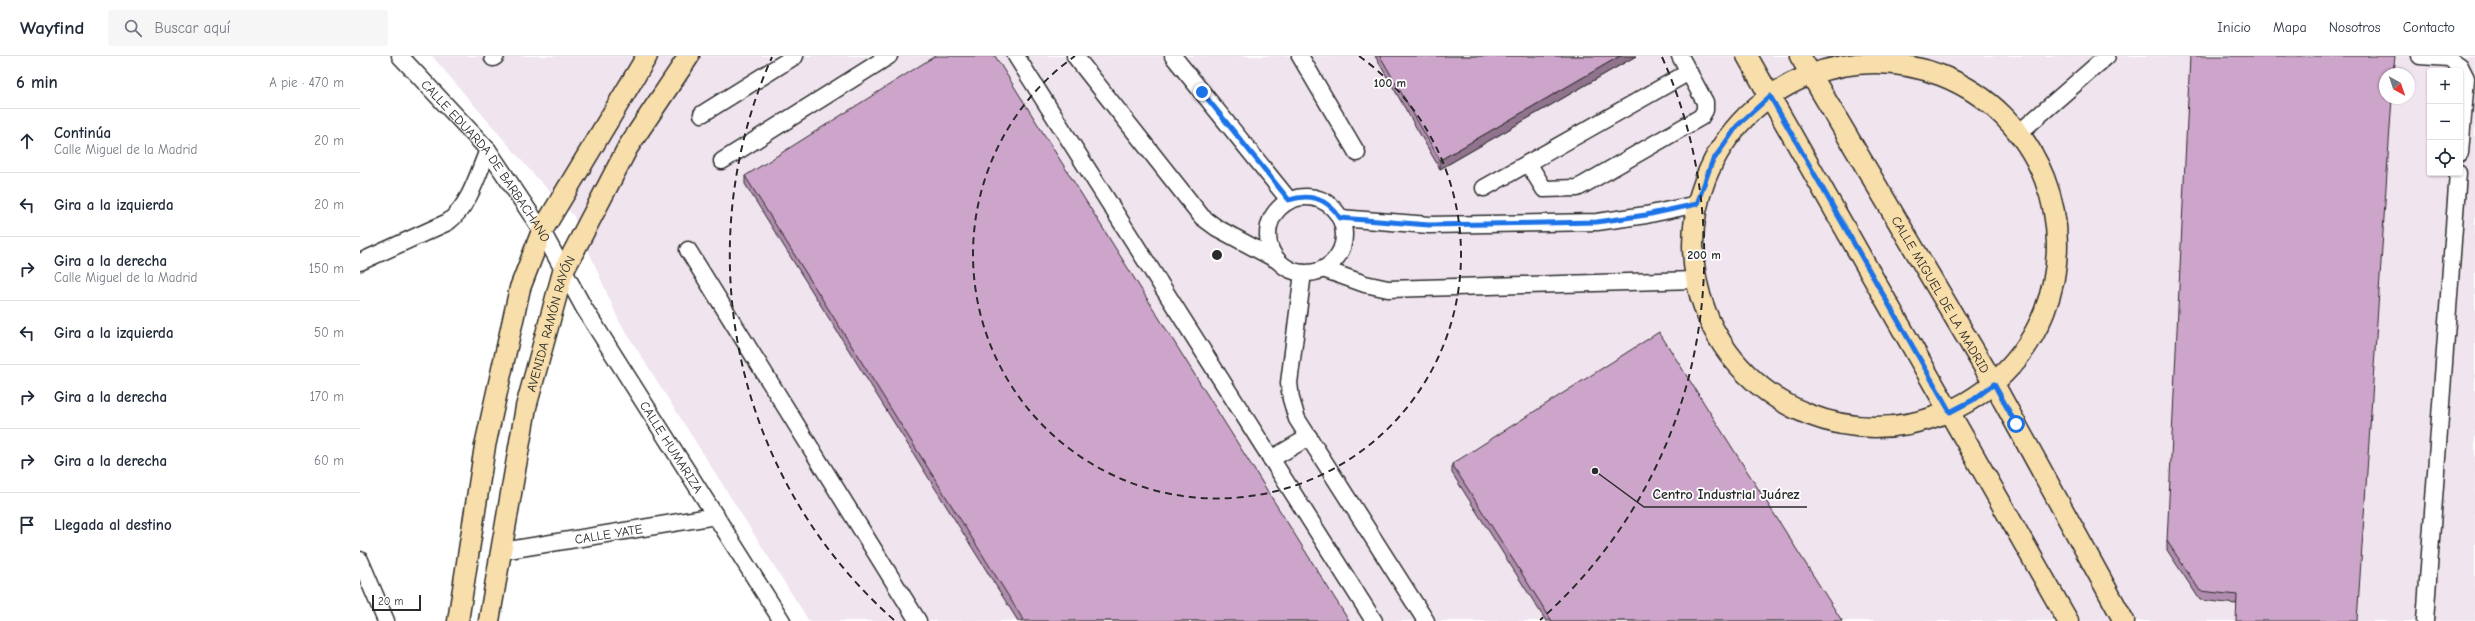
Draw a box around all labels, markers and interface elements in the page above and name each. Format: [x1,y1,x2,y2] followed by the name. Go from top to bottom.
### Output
[108,10,388,46] search box
[20,17,84,39] text: Wayfind
[122,17,144,39] icon: search
[154,19,230,37] text: Buscar aquí
[2217,19,2251,36] text: Inicio
[2273,19,2307,36] text: Mapa
[2329,19,2381,36] text: Nosotros
[2403,19,2455,36] text: Contacto
[2379,68,2415,104] north arrow
[2427,68,2463,176] map controls
[2427,68,2463,104] button: +
[16,73,58,92] text: 6 min
[269,75,344,90] text: A pie · 470 m
[418,76,554,244] street label: CALLE EDUARDA DE BARBACHANO
[1374,76,1406,90] text: 100 m
[1193,83,1211,101] route end
[2427,104,2463,140] button: −
[54,124,111,142] text: Continúa
[16,130,38,152] icon: ahead
[314,133,344,148] text: 20 m
[2427,140,2463,176] button: locate
[54,142,197,157] text: Calle Miguel de la Madrid
[16,194,38,216] icon: left
[54,196,174,214] text: Gira a la izquierda
[314,197,344,212] text: 20 m
[1889,213,1993,376] street label: CALLE MIGUEL DE LA MADRID
[1210,248,1224,262] centre of rings
[1687,248,1721,262] text: 200 m
[54,252,167,270] text: Gira a la derecha
[523,253,578,394] street label: AVENIDA RAMÓN RAYÓN
[16,258,38,280] icon: right
[309,261,344,276] text: 150 m
[54,270,197,285] text: Calle Miguel de la Madrid
[16,322,38,344] icon: left
[54,324,174,342] text: Gira a la izquierda
[314,325,344,340] text: 50 m
[16,386,38,408] icon: right
[54,388,167,406] text: Gira a la derecha
[310,389,344,404] text: 170 m
[637,398,707,496] street label: CALLE HUMARIZA
[2007,415,2025,433] route start
[16,450,38,472] icon: right
[54,452,167,470] text: Gira a la derecha
[314,453,344,468] text: 60 m
[1644,481,1807,507] callout: Centro Industrial Juárez
[1652,486,1800,503] text: Centro Industrial Juárez
[16,514,38,536] icon: arrive
[54,516,172,534] text: Llegada al destino
[574,521,644,546] street label: CALLE YATE
[372,593,421,612] scale bar
[378,595,403,608] text: 20 m

